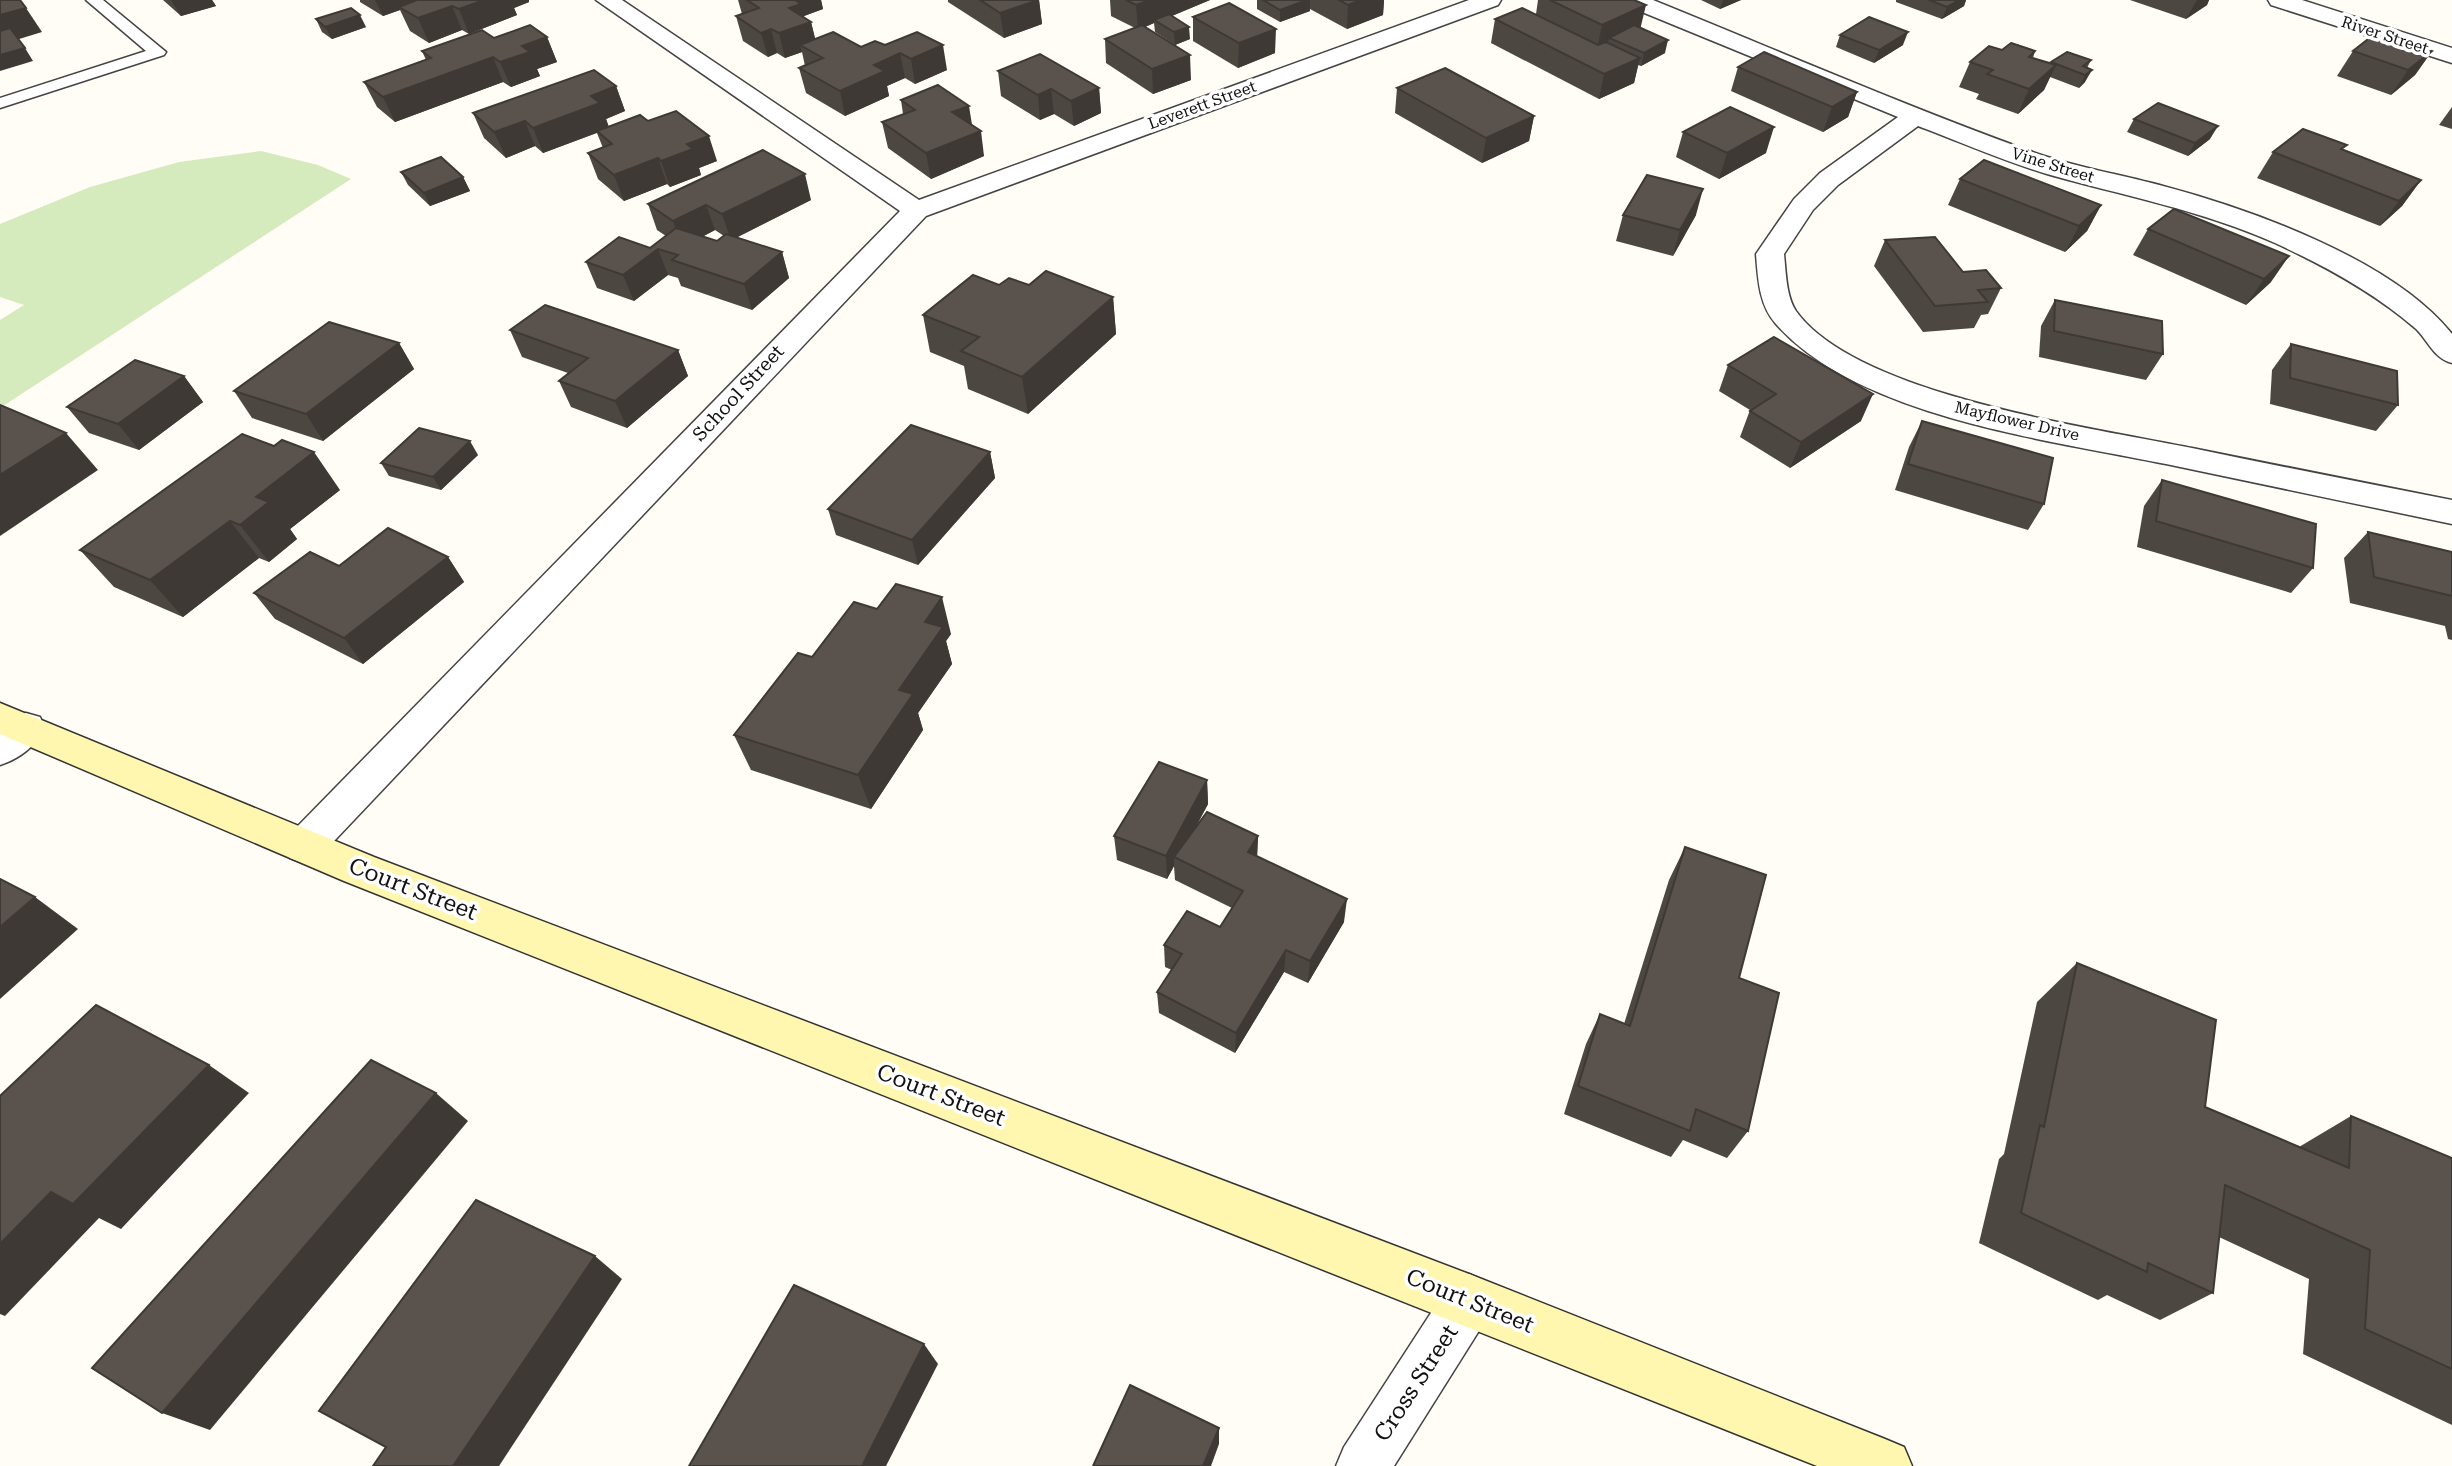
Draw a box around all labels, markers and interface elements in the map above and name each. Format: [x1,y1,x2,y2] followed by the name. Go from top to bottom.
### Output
[2339,12,2431,58] street label: River Street
[1145,77,1259,133] street label: Leverett Street
[2009,143,2097,187] street label: Vine Street
[687,340,789,446] street label: School Street
[1953,397,2081,445] street label: Mayflower Drive
[345,852,481,926] street label: Court Street
[873,1058,1009,1132] street label: Court Street
[1402,1263,1538,1339] street label: Court Street
[1368,1319,1464,1446] street label: Cross Street

